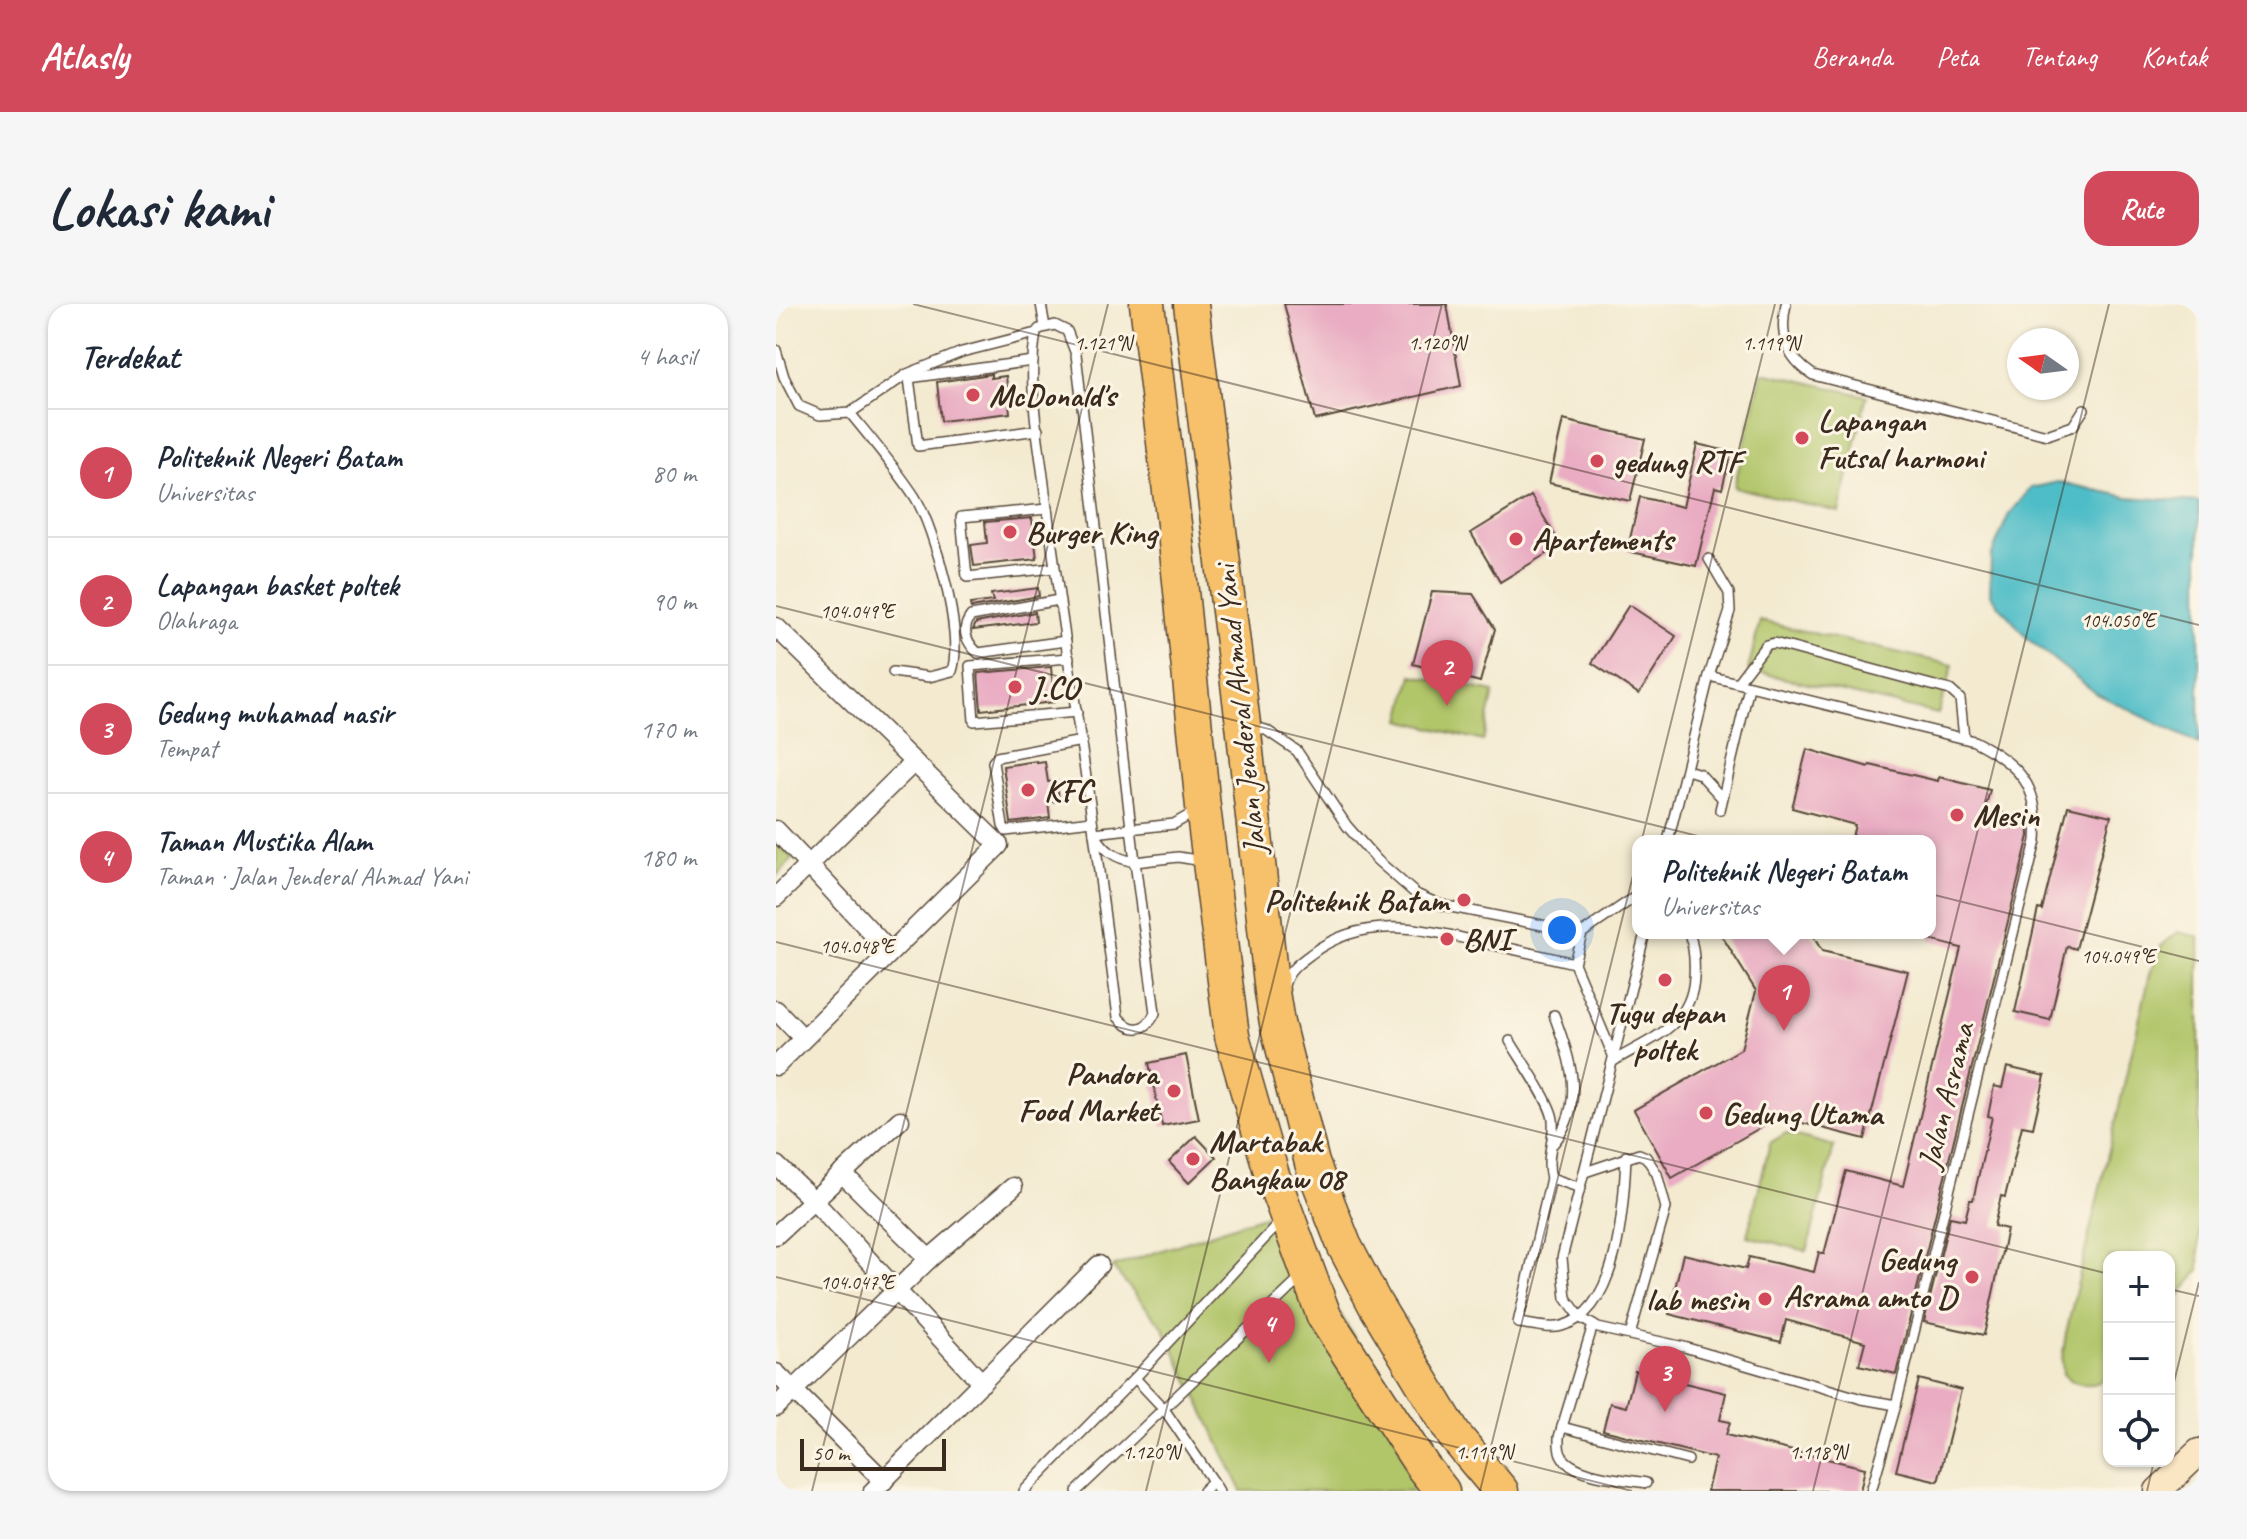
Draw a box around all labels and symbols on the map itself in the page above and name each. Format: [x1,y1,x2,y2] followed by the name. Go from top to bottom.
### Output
[2007,328,2079,400] north arrow
[1074,331,1135,356] text: 1.121°N
[1408,331,1469,356] text: 1.120°N
[1742,331,1803,356] text: 1.119°N
[989,375,1118,416] place label: McDonald's
[964,386,982,404] marker: McDonald's
[1818,400,1987,478] place label: Lapangan Futsal harmoni
[1793,429,1811,447] marker: Lapangan Futsal harmoni
[1613,441,1747,482] place label: gedung RTF
[1588,452,1606,470] marker: gedung RTF
[1026,512,1160,553] place label: Burger King
[1532,519,1676,560] place label: Apartements
[1001,523,1019,541] marker: Burger King
[1507,530,1525,548] marker: Apartements
[1204,559,1276,859] street label: Jalan Jenderal Ahmad Yani
[820,599,897,624] text: 104.049°E
[2081,608,2158,633] text: 104.050°E
[1421,640,1473,706] pin: 2
[1029,667,1082,708] place label: J.CO
[1006,678,1024,696] marker: J.CO
[1044,770,1096,811] place label: KFC
[1019,781,1037,799] marker: KFC
[1973,795,2040,836] place label: Mesin
[1948,806,1966,824] marker: Mesin
[1264,880,1451,921] place label: Politeknik Batam
[1455,891,1473,909] marker: Politeknik Batam
[1542,910,1582,950] your location
[1463,919,1517,960] place label: BNI
[1438,930,1456,948] marker: BNI
[820,934,897,959] text: 104.048°E
[2081,944,2158,969] text: 104.049°E
[1758,965,1810,1031] pin: 1
[1656,971,1674,989] marker: Tugu depan poltek
[1605,992,1726,1070] place label: Tugu depan poltek
[1908,1017,1984,1175] street label: Jalan Asrama
[1018,1053,1161,1131] place label: Pandora Food Market
[1165,1082,1183,1100] marker: Pandora Food Market
[1722,1093,1885,1134] place label: Gedung Utama
[1697,1104,1715,1122] marker: Gedung Utama
[1209,1121,1348,1199] place label: Martabak Bangkaw 08
[1184,1150,1202,1168] marker: Martabak Bangkaw 08
[1784,1239,1959,1317] place label: Gedung Asrama amto D
[1963,1268,1981,1286] marker: Gedung Asrama amto D
[820,1270,897,1295] text: 104.047°E
[1646,1279,1750,1320] place label: lab mesin
[1756,1290,1774,1308] marker: lab mesin
[1243,1297,1295,1363] pin: 4
[1639,1346,1691,1412] pin: 3
[800,1435,946,1471] scale bar
[1122,1440,1183,1465] text: 1.120°N
[1455,1440,1516,1465] text: 1.119°N
[1789,1440,1850,1465] text: 1.118°N

